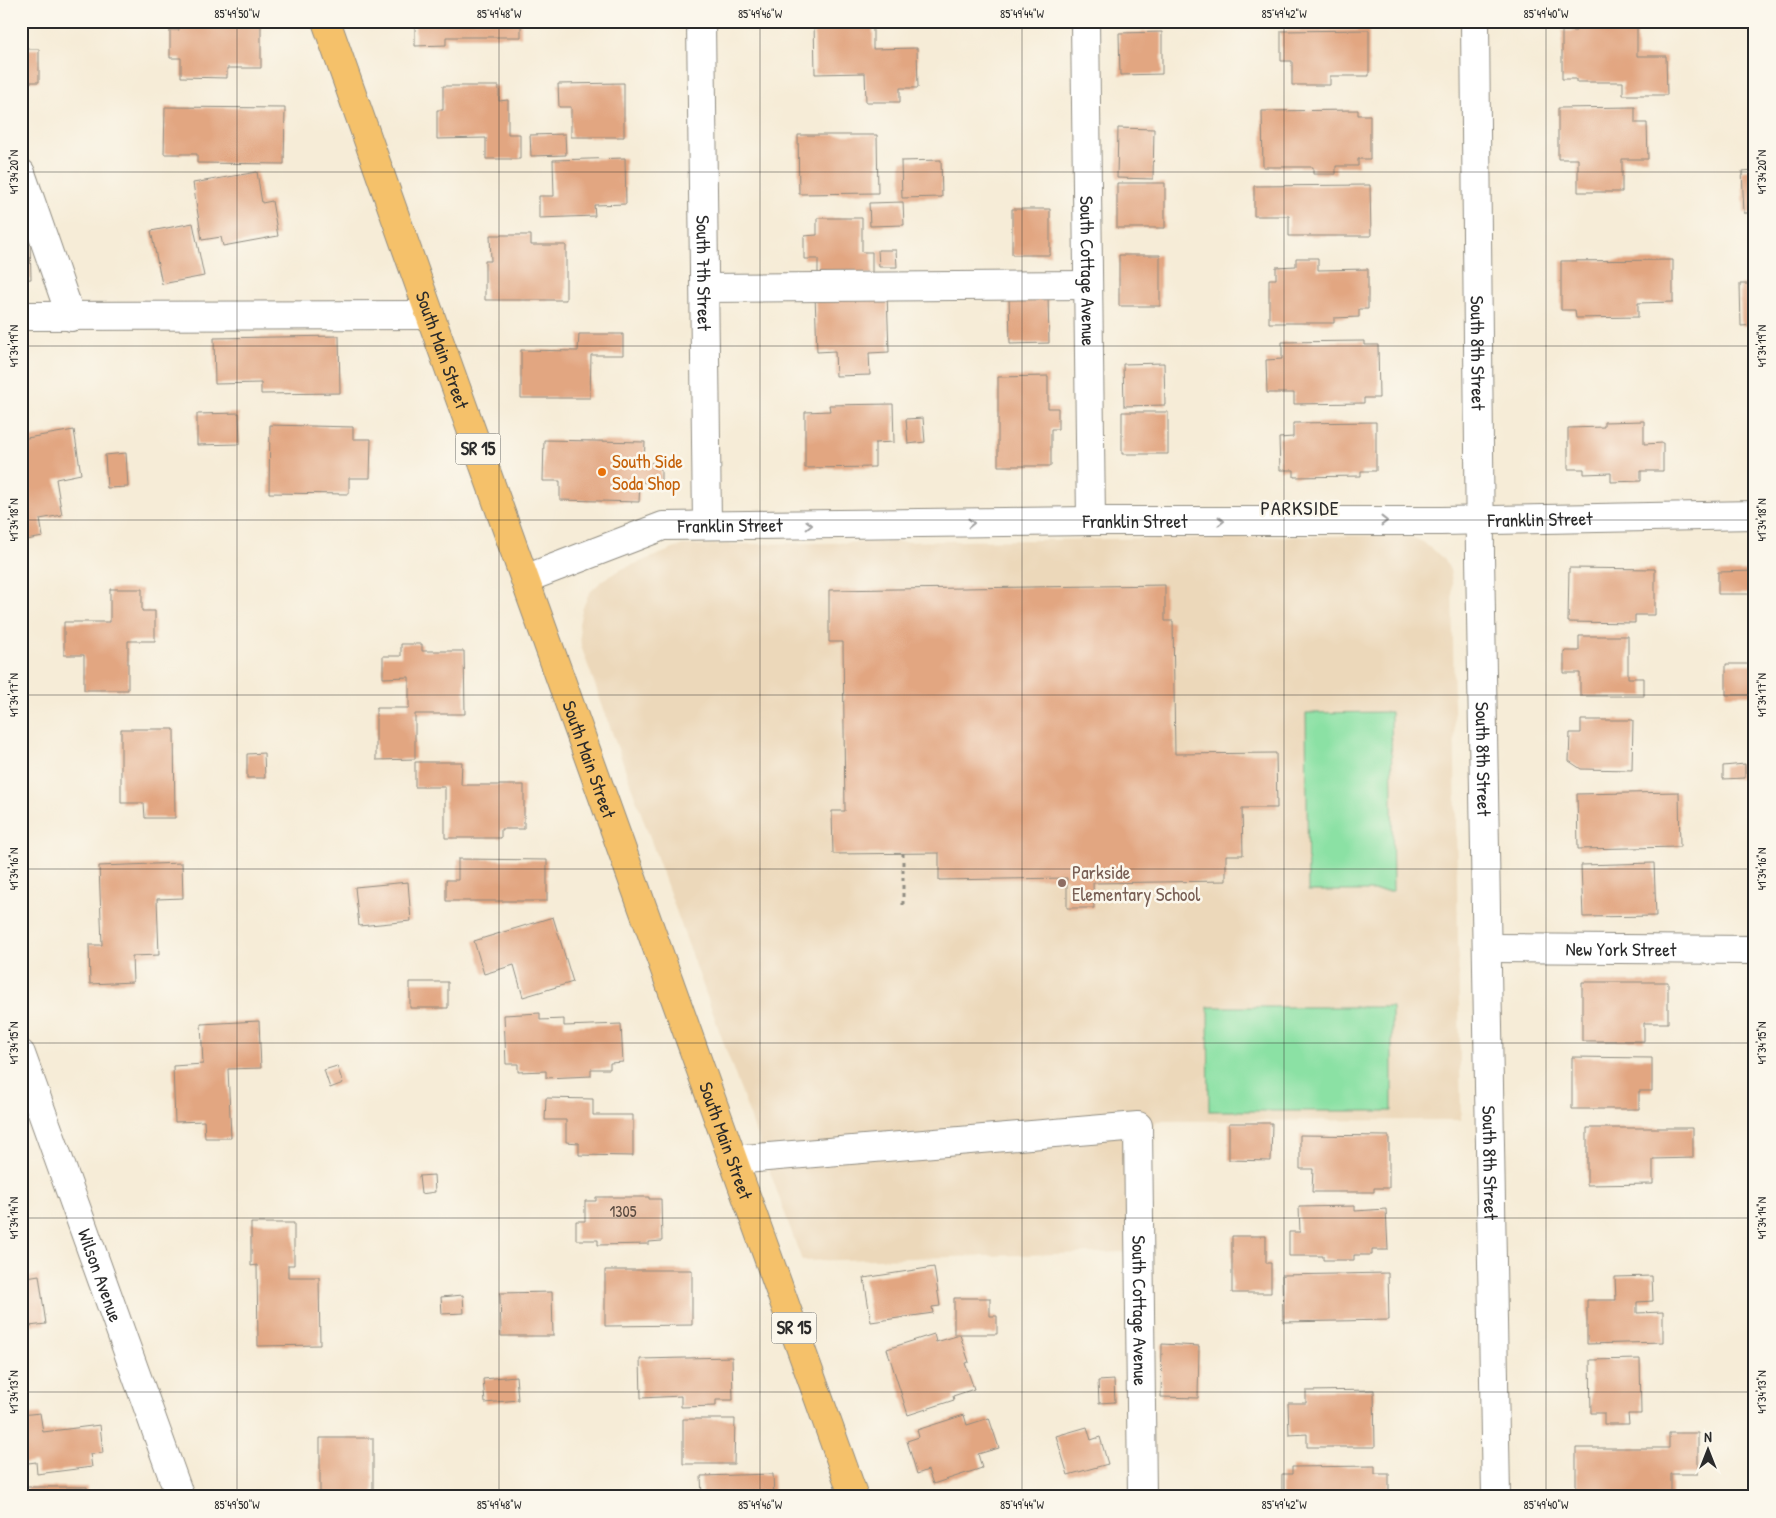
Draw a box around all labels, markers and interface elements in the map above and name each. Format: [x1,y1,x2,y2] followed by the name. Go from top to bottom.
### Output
[214,5,260,22] text: 85°49'50"W
[477,5,522,22] text: 85°49'48"W
[738,5,783,22] text: 85°49'46"W
[1000,5,1045,22] text: 85°49'44"W
[1261,5,1307,22] text: 85°49'42"W
[1524,5,1569,22] text: 85°49'40"W
[5,150,22,194] text: 41°34'20"N
[1753,150,1770,194] text: 41°34'20"N
[1074,196,1102,347] street label: South Cottage Avenue
[690,215,718,331] street label: South 7th Street
[410,288,476,413] street label: South Main Street
[1465,296,1492,411] street label: South 8th Street
[5,325,22,367] text: 41°34'19"N
[1753,325,1770,367] text: 41°34'19"N
[456,434,500,464] road number: SR 15
[612,448,683,496] place label: South Side Soda Shop
[596,466,608,478] marker: South Side Soda Shop
[1260,494,1340,521] district label: PARKSIDE
[5,498,22,542] text: 41°34'18"N
[1753,498,1770,542] text: 41°34'18"N
[1486,505,1593,533] street label: Franklin Street
[1081,508,1188,534] street label: Franklin Street
[677,512,783,539] street label: Franklin Street
[1218,516,1225,526] one-way arrow
[1380,516,1388,526] one-way arrow
[968,518,975,528] one-way arrow
[805,520,813,530] one-way arrow
[5,673,22,717] text: 41°34'17"N
[1753,673,1770,717] text: 41°34'17"N
[556,697,623,822] street label: South Main Street
[1469,702,1497,817] street label: South 8th Street
[5,848,22,890] text: 41°34'16"N
[1753,848,1770,890] text: 41°34'16"N
[1072,859,1201,907] place label: Parkside Elementary School
[1056,877,1068,889] marker: Parkside Elementary School
[1565,936,1677,962] street label: New York Street
[5,1022,22,1064] text: 41°34'15"N
[1753,1022,1770,1064] text: 41°34'15"N
[693,1078,759,1203] street label: South Main Street
[1476,1106,1504,1221] street label: South 8th Street
[5,1197,22,1239] text: 41°34'14"N
[1753,1197,1770,1239] text: 41°34'14"N
[610,1200,637,1222] house number: 1305
[72,1225,129,1326] street label: Wilson Avenue
[1126,1235,1154,1386] street label: South Cottage Avenue
[772,1312,816,1344] road number: SR 15
[5,1370,22,1414] text: 41°34'13"N
[1753,1370,1770,1414] text: 41°34'13"N
[1684,1426,1734,1476] north arrow
[1704,1427,1712,1446] text: N
[214,1496,260,1513] text: 85°49'50"W
[477,1496,522,1513] text: 85°49'48"W
[738,1496,783,1513] text: 85°49'46"W
[1000,1496,1045,1513] text: 85°49'44"W
[1261,1496,1307,1513] text: 85°49'42"W
[1524,1496,1569,1513] text: 85°49'40"W

